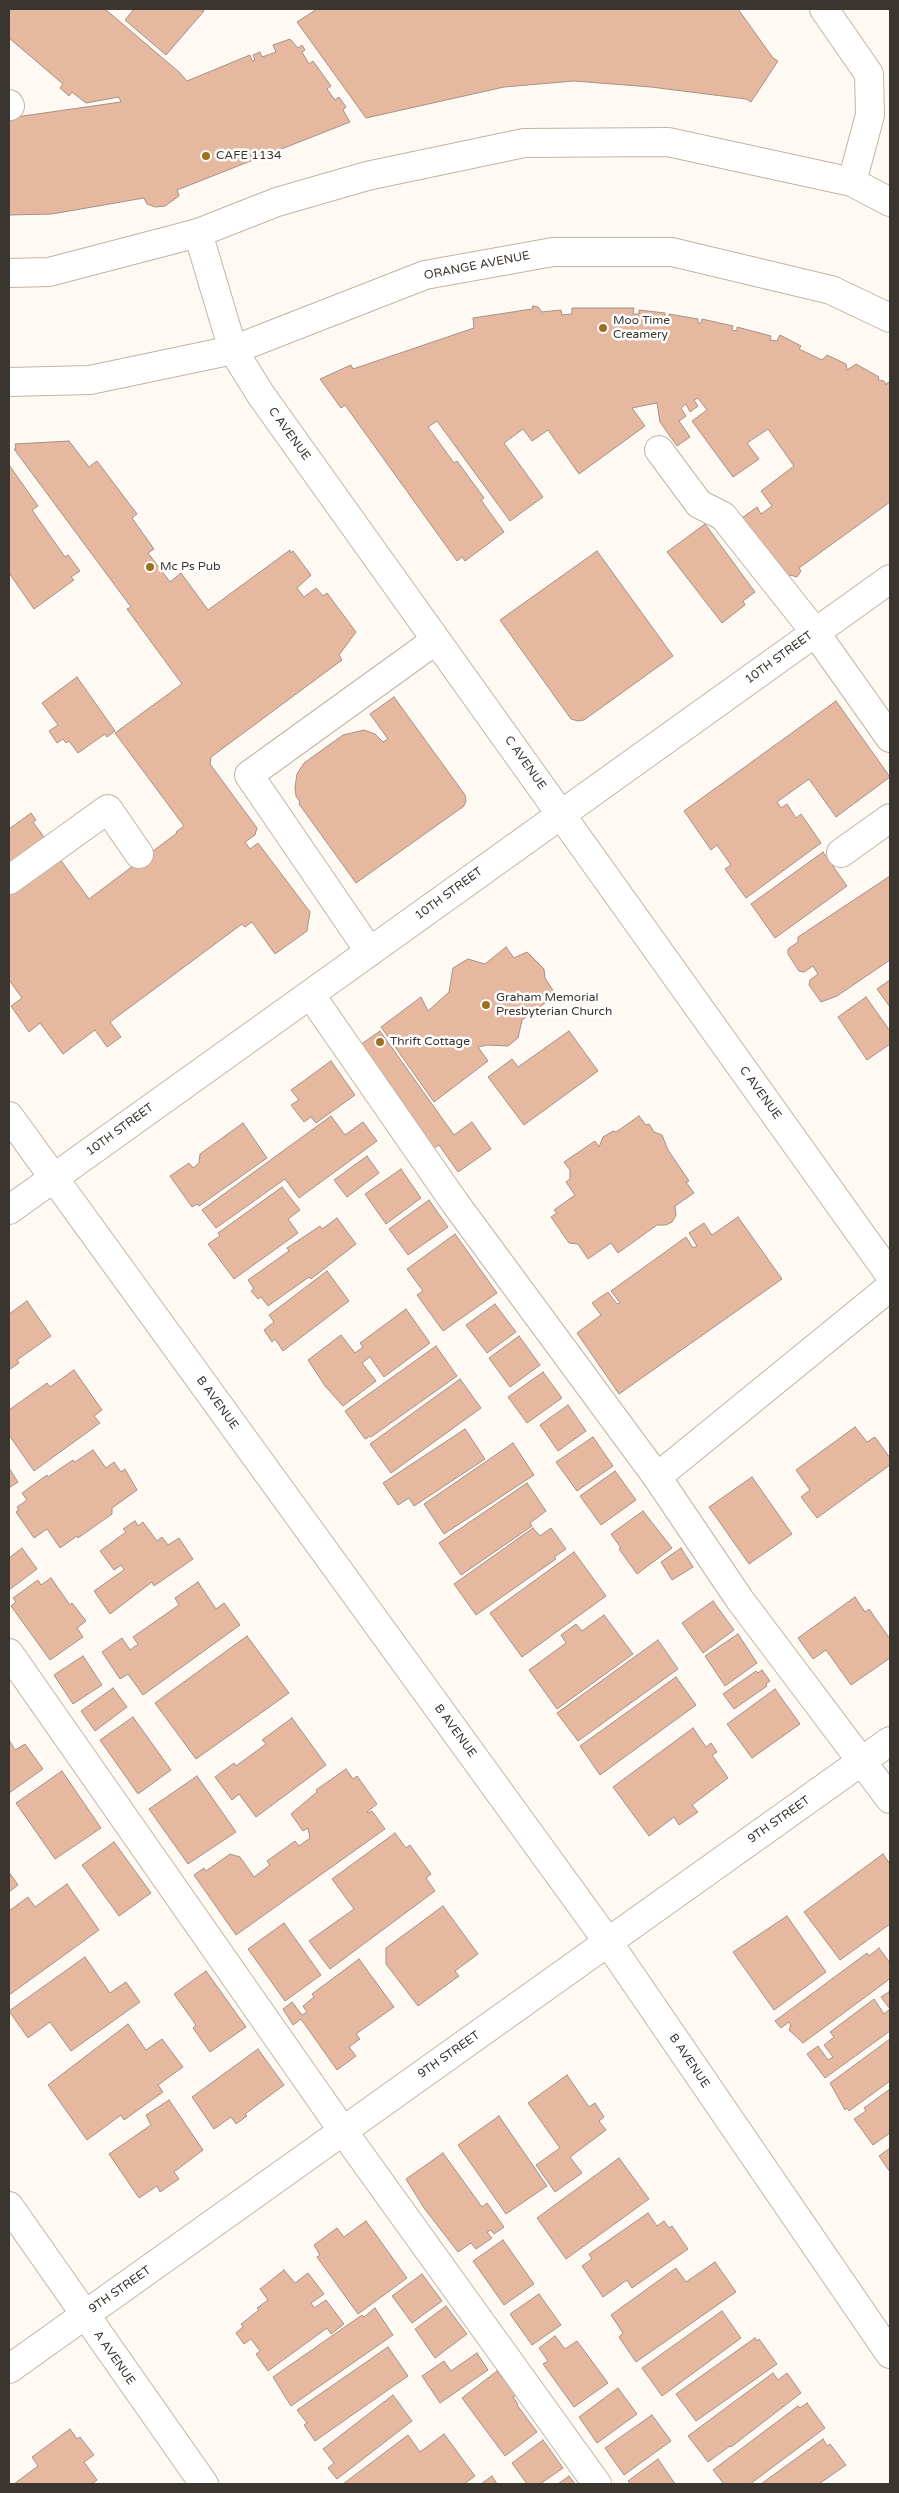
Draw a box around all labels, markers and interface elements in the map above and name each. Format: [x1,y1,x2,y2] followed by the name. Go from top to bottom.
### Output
[216,149,282,163] place label: CAFE 1134
[200,150,212,162] marker: CAFE 1134
[423,249,531,283] street label: ORANGE AVENUE
[613,314,670,342] place label: Moo Time Creamery
[597,322,609,334] marker: Moo Time Creamery
[265,405,313,463] street label: C AVENUE
[160,560,221,574] place label: Mc Ps Pub
[144,561,156,573] marker: Mc Ps Pub
[742,629,816,687] street label: 10TH STREET
[501,733,549,793] street label: C AVENUE
[412,865,486,923] street label: 10TH STREET
[496,991,612,1019] place label: Graham Memorial Presbyterian Church
[480,999,492,1011] marker: Graham Memorial Presbyterian Church
[390,1035,470,1049] place label: Thrift Cottage
[374,1036,386,1048] marker: Thrift Cottage
[736,1064,784,1122] street label: C AVENUE
[83,1101,157,1159] street label: 10TH STREET
[193,1374,241,1432] street label: B AVENUE
[431,1702,479,1760] street label: B AVENUE
[745,1793,813,1847] street label: 9TH STREET
[415,2028,483,2082] street label: 9TH STREET
[666,2031,712,2091] street label: B AVENUE
[86,2263,154,2317] street label: 9TH STREET
[90,2328,138,2388] street label: A AVENUE

